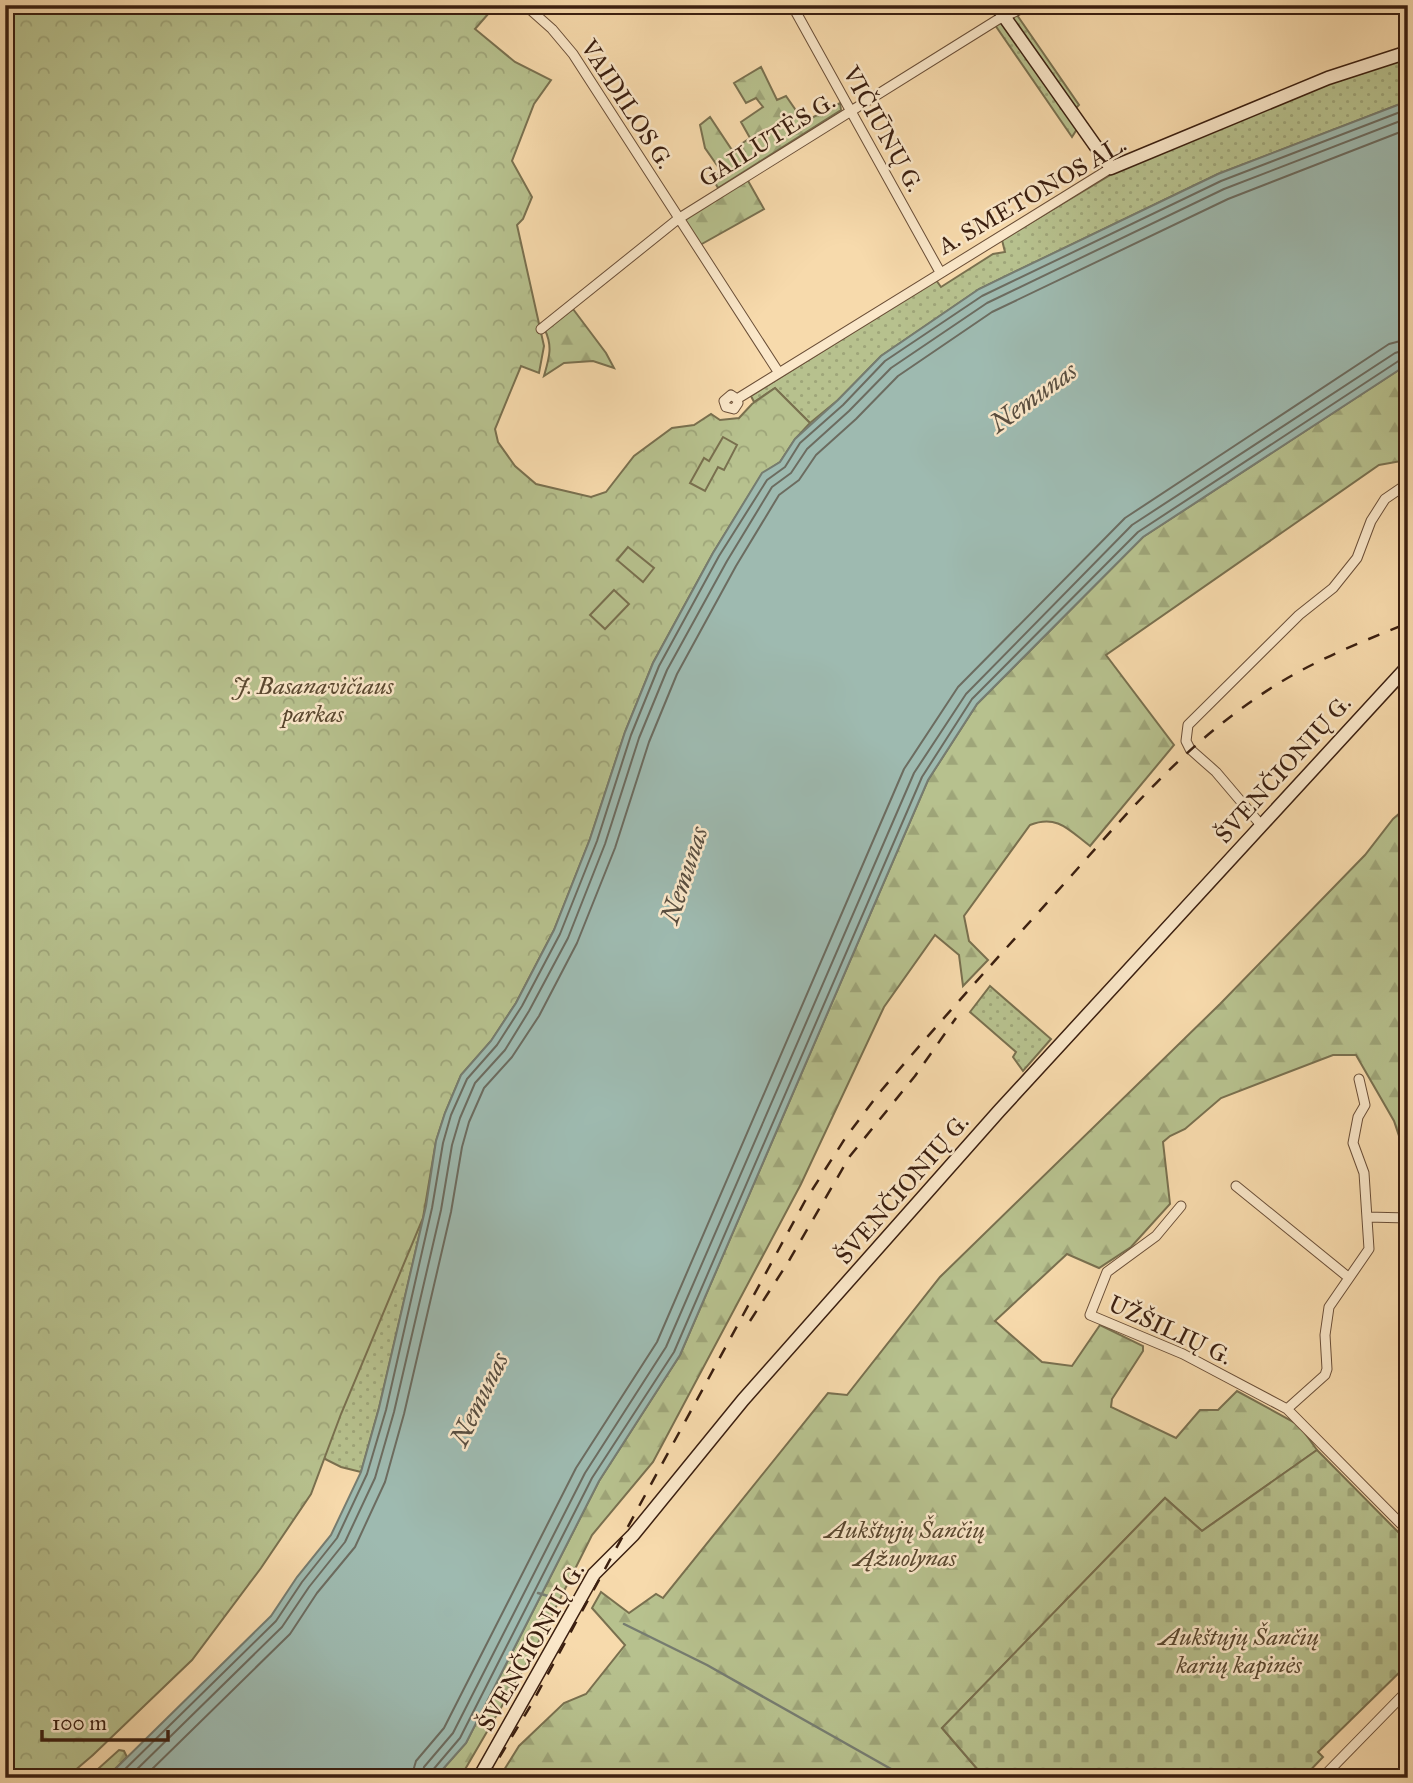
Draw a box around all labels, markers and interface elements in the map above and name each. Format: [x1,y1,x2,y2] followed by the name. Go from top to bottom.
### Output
[574,33,680,174] street label: VAIDILOS G.
[836,60,930,197] street label: VIČIŪNŲ G.
[693,86,841,194] street label: GAILUTĖS G.
[932,129,1132,262] street label: A. SMETONOS AL.
[982,354,1083,441] water label: Nemunas
[231,671,395,729] park label: J. Basanavičiaus parkas
[1209,689,1357,849] street label: ŠVENČIONIŲ G.
[653,822,715,929] water label: Nemunas
[829,1108,975,1270] street label: ŠVENČIONIŲ G.
[1104,1288,1236,1372] street label: UŽŠILIŲ G.
[442,1347,516,1453] water label: Nemunas
[822,1515,985,1573] park label: Aukštųjų Šančių Ąžuolynas
[471,1558,591,1736] street label: ŠVENČIONIŲ G.
[1156,1622,1319,1680] park label: Aukštųjų Šančių karių kapinės
[42,1699,168,1743] scale bar
[52,1710,107,1736] text: 100 m

